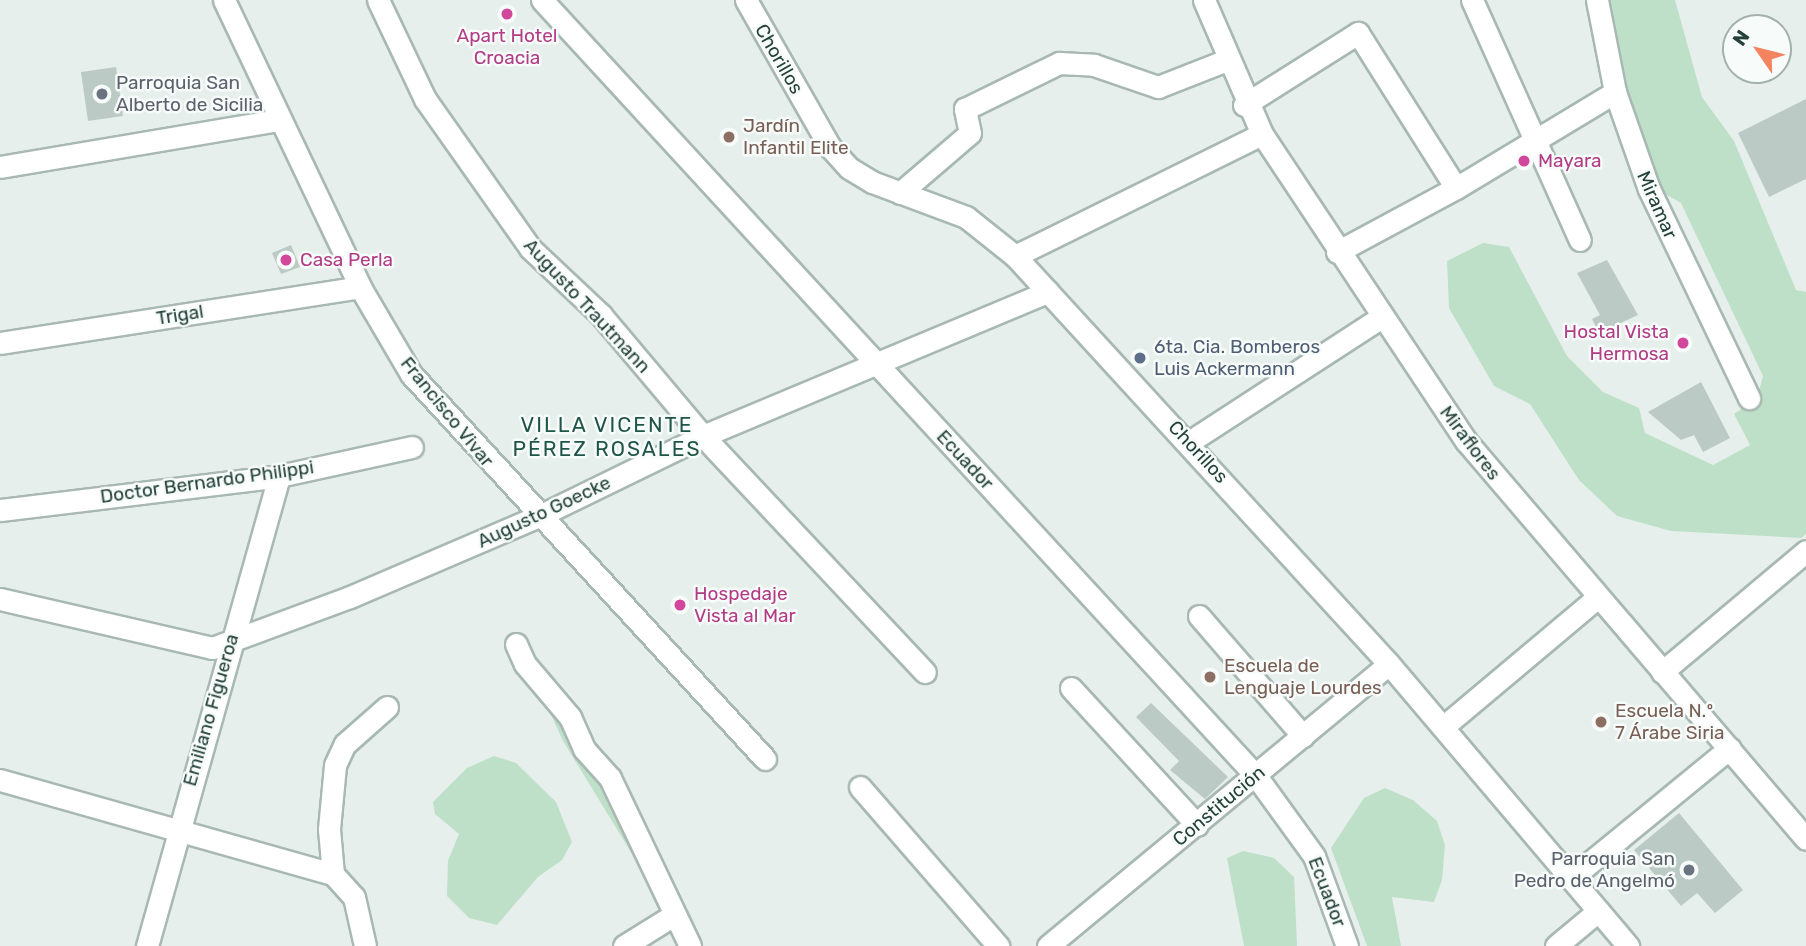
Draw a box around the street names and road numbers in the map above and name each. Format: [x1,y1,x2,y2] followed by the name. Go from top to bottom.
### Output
[750,20,808,98] street label: Chorillos
[1632,168,1682,242] street label: Miramar
[519,234,655,378] street label: Augusto Trautmann
[155,300,205,330] street label: Trigal
[395,352,499,472] street label: Francisco Vivar
[1435,401,1505,485] street label: Miraflores
[1163,416,1233,488] street label: Chorillos
[932,425,998,495] street label: Ecuador
[98,456,316,508] street label: Doctor Bernardo Philippi
[474,471,614,553] street label: Augusto Goecke
[178,631,244,789] street label: Emiliano Figueroa
[1168,761,1270,851] street label: Constitución
[1303,854,1351,930] street label: Ecuador

